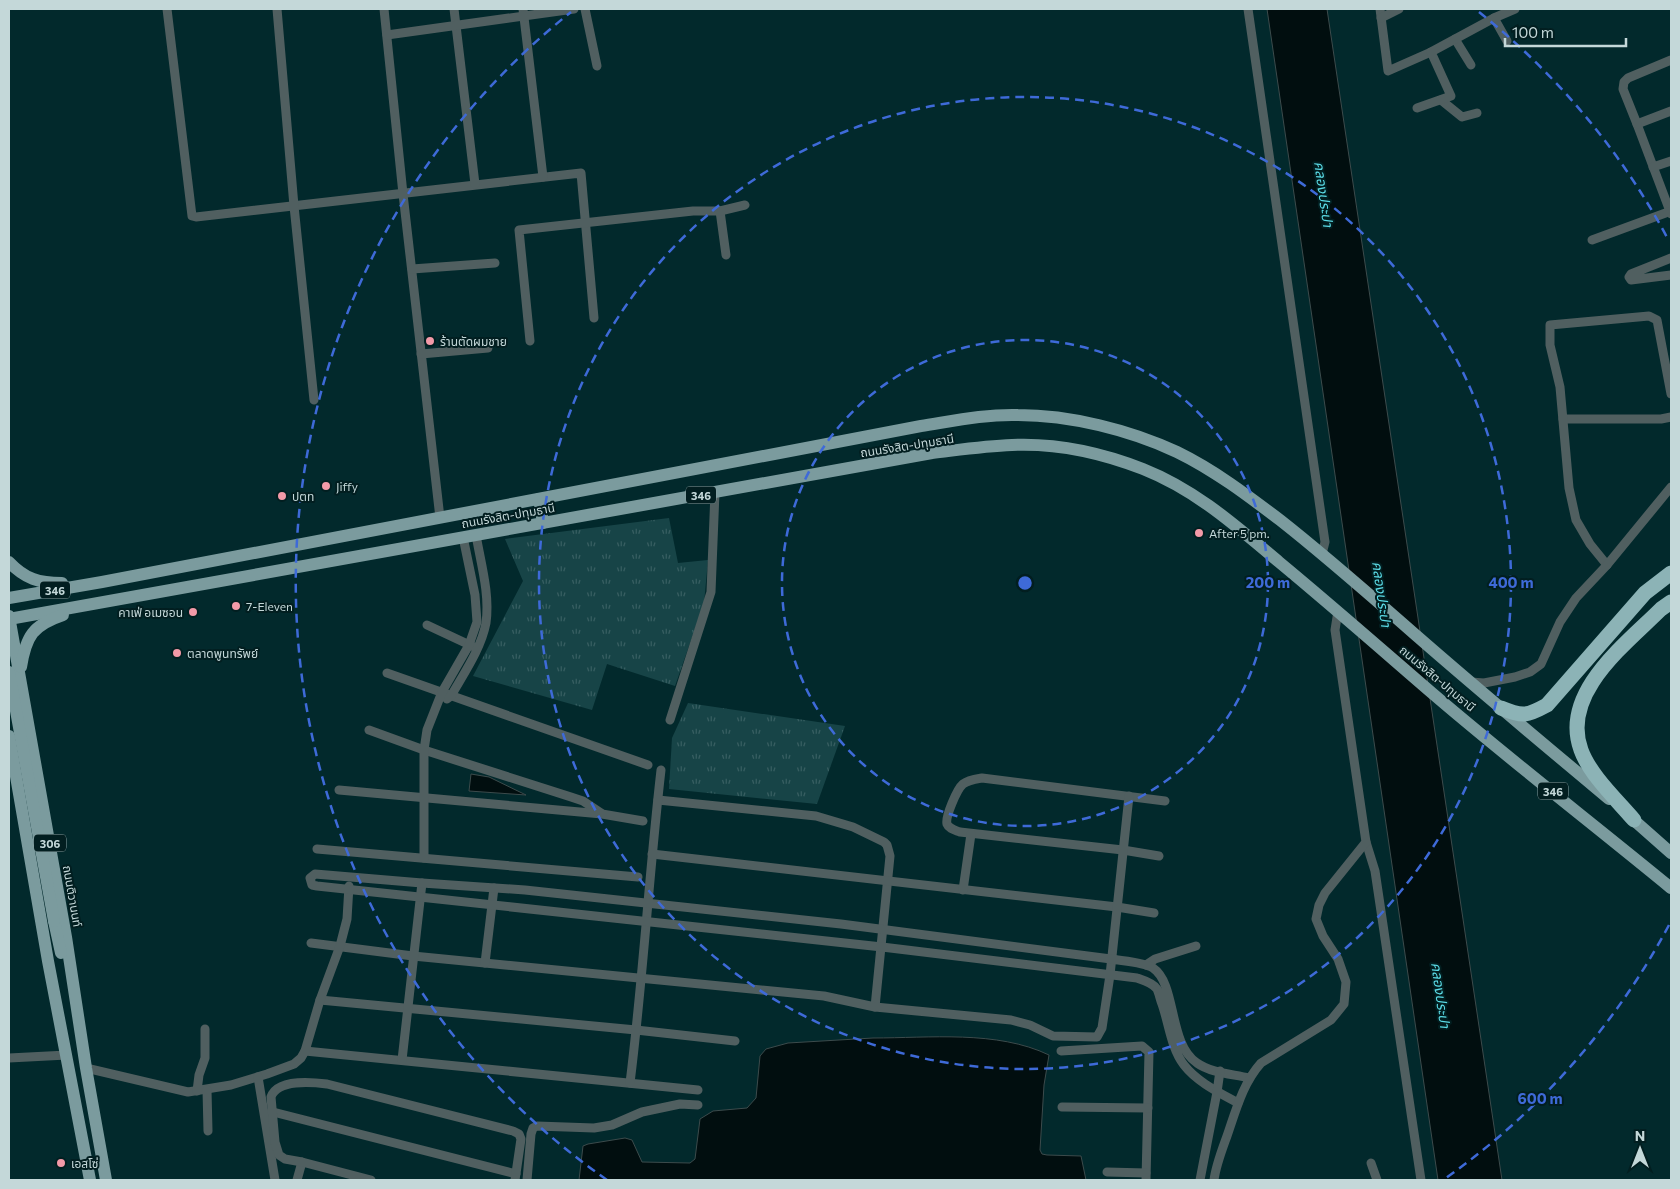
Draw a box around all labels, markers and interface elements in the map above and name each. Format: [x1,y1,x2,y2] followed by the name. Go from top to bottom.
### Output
[1505,15,1626,47] scale bar
[1512,23,1554,41] text: 100 m
[1311,160,1337,229] water label: คลองประปา
[440,334,507,348] place label: ร้านตัดผมชาย
[424,335,436,347] marker: ร้านตัดผมชาย
[859,431,955,460] street label: ถนนรังสิต-ปทุมธานี
[336,479,358,494] place label: Jiffy
[320,480,332,492] marker: Jiffy
[686,486,716,504] road number: 346
[292,489,314,503] place label: ปตท
[276,490,288,502] marker: ปตท
[460,500,556,531] street label: ถนนรังสิต-ปทุมธานี
[1209,526,1270,540] place label: After 5 pm.
[1193,527,1205,539] marker: After 5 pm.
[1369,560,1395,629] water label: คลองประปา
[1246,573,1290,591] text: 200 m
[1488,573,1534,591] text: 400 m
[1016,574,1034,592] centre of rings
[40,582,70,598] road number: 346
[246,599,293,613] place label: 7-Eleven
[230,600,242,612] marker: 7-Eleven
[118,605,183,619] place label: คาเฟ่ อเมซอน
[187,606,199,618] marker: คาเฟ่ อเมซอน
[1397,642,1479,715] street label: ถนนรังสิต-ปทุมธานี
[187,646,258,661] place label: ตลาดพูนทรัพย์
[171,647,183,659] marker: ตลาดพูนทรัพย์
[1538,782,1568,799] road number: 346
[34,834,66,851] road number: 306
[61,864,85,928] street label: ถนนติวานนท์
[1428,961,1454,1030] water label: คลองประปา
[1517,1089,1563,1107] text: 600 m
[1615,1124,1665,1174] north arrow
[1635,1127,1645,1144] text: N
[71,1156,98,1170] place label: เอสโซ่
[55,1157,67,1169] marker: เอสโซ่

